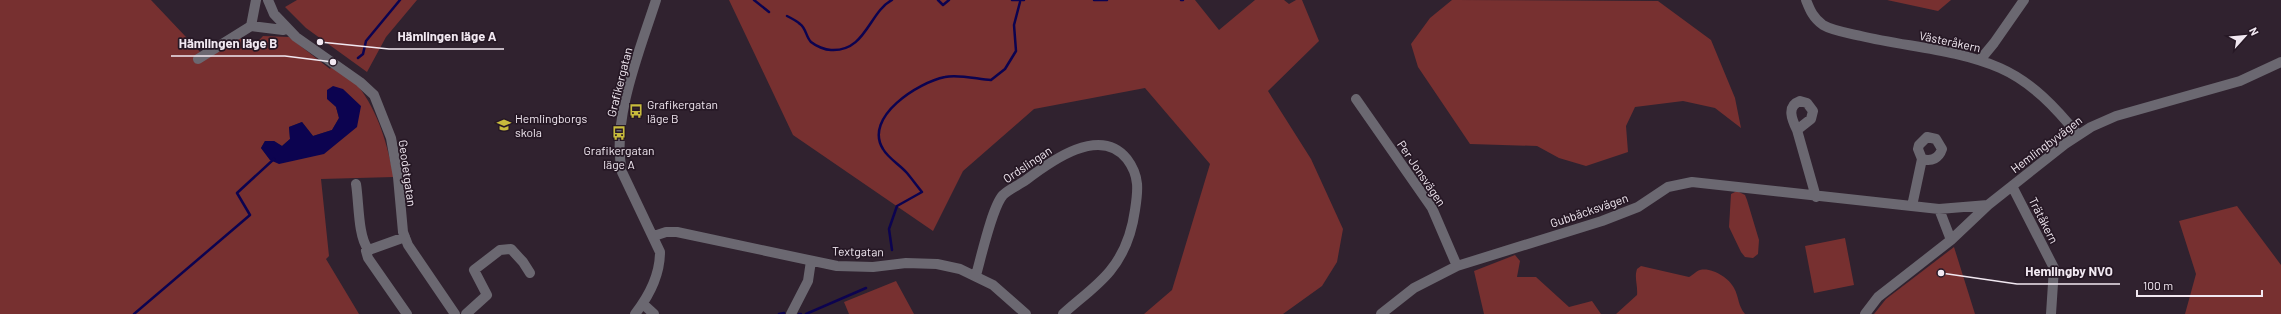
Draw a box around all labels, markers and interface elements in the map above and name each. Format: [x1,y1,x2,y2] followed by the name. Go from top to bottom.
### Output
[2225,16,2265,56] north arrow
[389,24,504,49] callout: Hämlingen läge A
[2247,25,2262,37] text: N
[397,28,497,44] text: Hämlingen läge A
[1918,28,1982,54] street label: Västeråkern
[171,31,285,56] callout: Hämlingen läge B
[179,35,277,51] text: Hämlingen läge B
[604,46,634,118] street label: Grafikergatan
[647,97,718,125] place label: Grafikergatan läge B
[628,103,644,119] bus stop icon: Grafikergatan läge B
[515,111,587,139] place label: Hemlingborgs skola
[2008,113,2084,175] street label: Hemlingbyvägen
[496,117,512,133] school or university icon: Hemlingborgs skola
[611,125,627,141] bus stop icon: Grafikergatan läge A
[1395,137,1449,209] street label: Per Jonsvägen
[396,139,420,207] street label: Geodetgatan
[583,143,655,171] place label: Grafikergatan läge A
[1000,143,1054,185] street label: Ordslingan
[1548,190,1630,230] street label: Gubbäcksvägen
[2026,194,2062,246] street label: Trätåkern
[832,244,884,258] street label: Textgatan
[2017,259,2120,284] callout: Hemlingby NVO
[2025,263,2113,279] text: Hemlingby NVO
[2137,272,2262,298] scale bar
[2143,278,2173,292] text: 100 m

